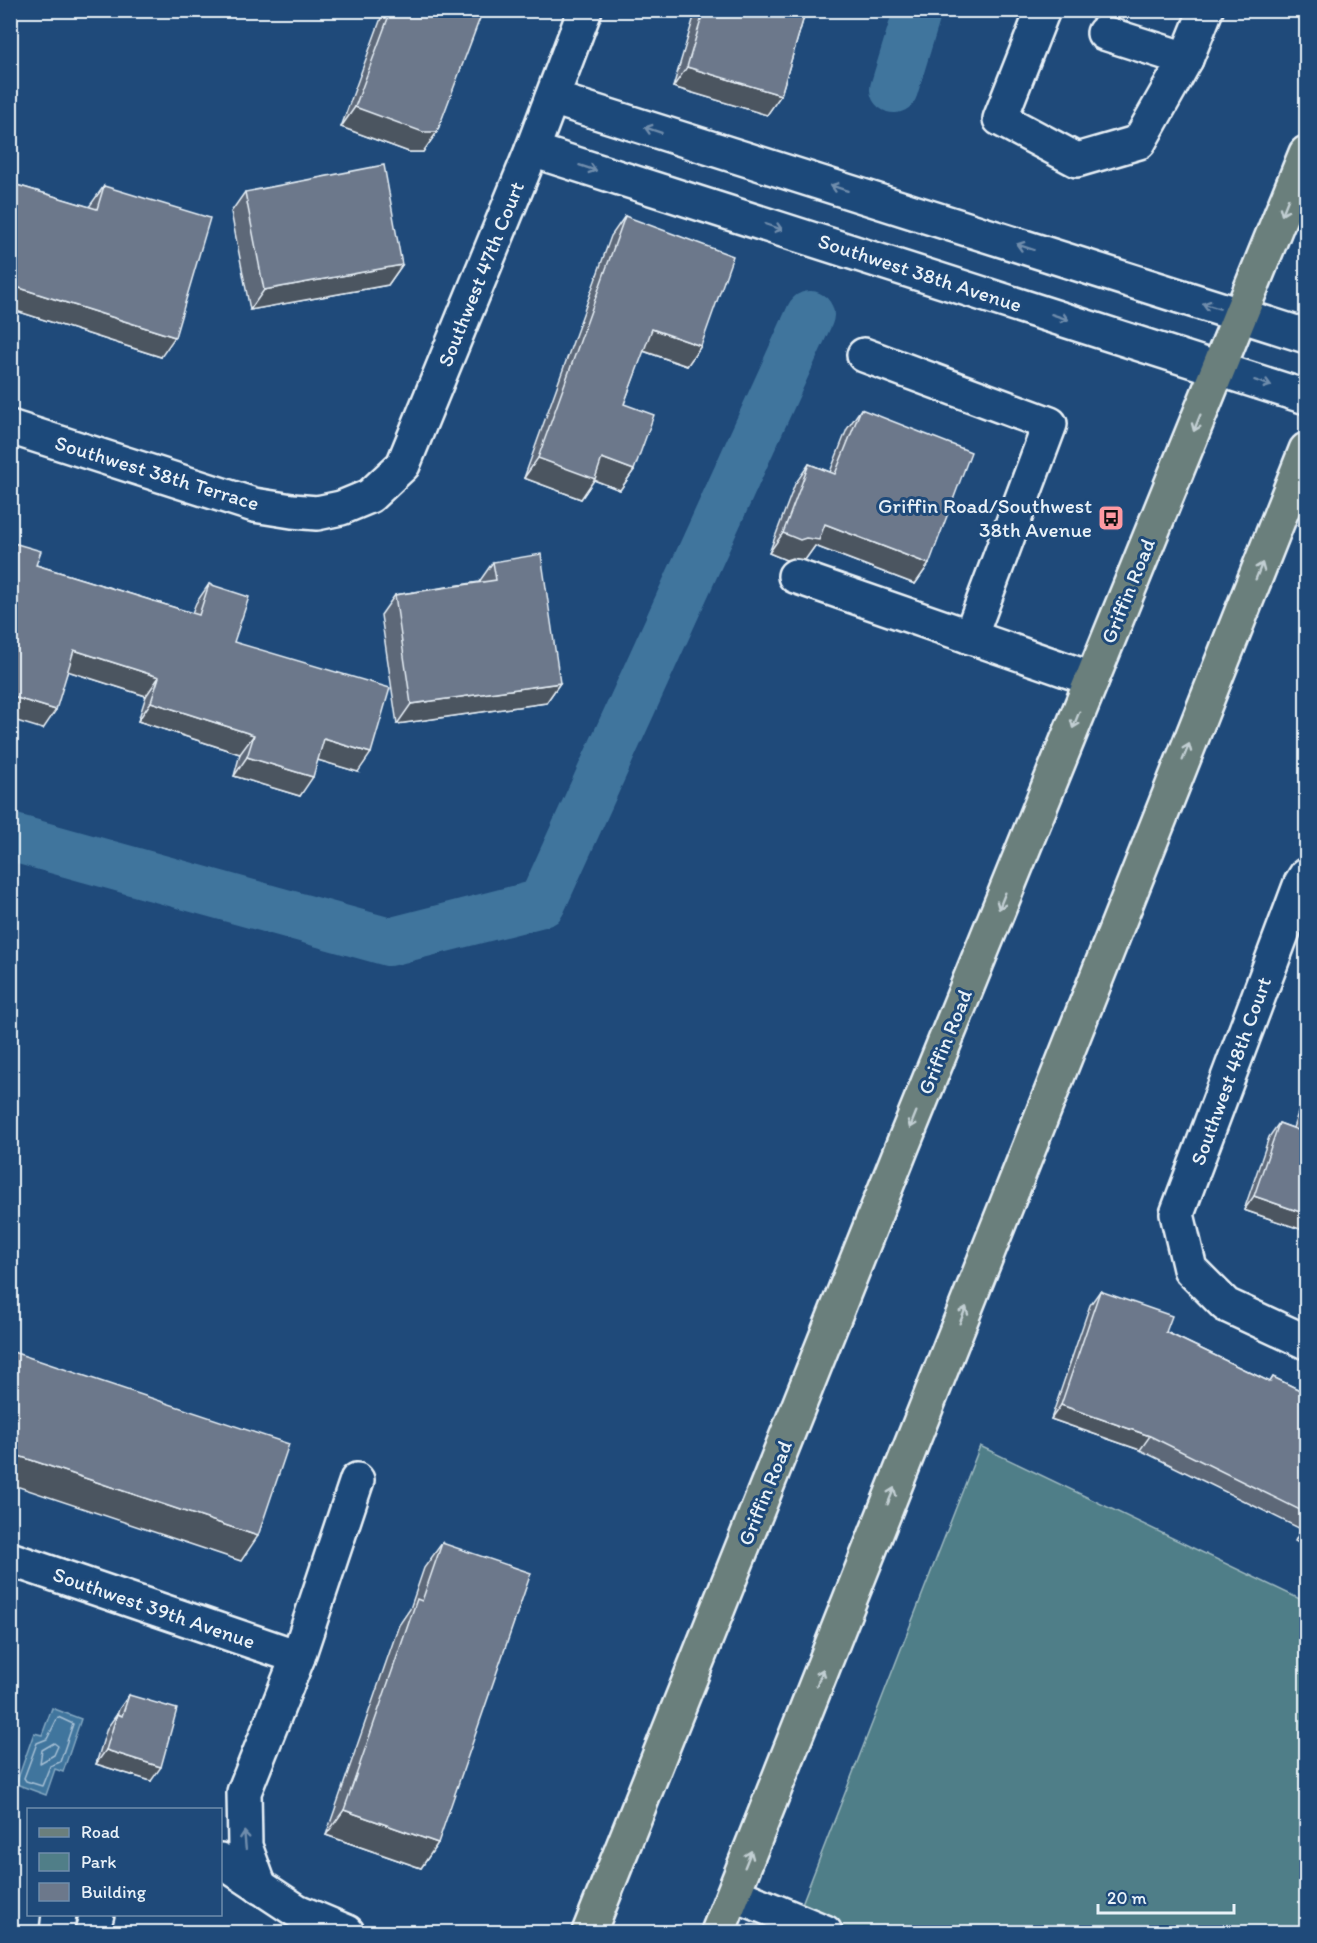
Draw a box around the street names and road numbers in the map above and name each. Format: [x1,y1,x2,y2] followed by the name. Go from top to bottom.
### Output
[432,177,529,370] street label: Southwest 47th Court
[815,228,1025,317] street label: Southwest 38th Avenue
[52,430,262,515] street label: Southwest 38th Terrace
[1095,534,1160,647] street label: Griffin Road
[1185,973,1276,1168] street label: Southwest 48th Court
[912,985,977,1098] street label: Griffin Road
[732,1436,797,1549] street label: Griffin Road
[50,1561,258,1654] street label: Southwest 39th Avenue

